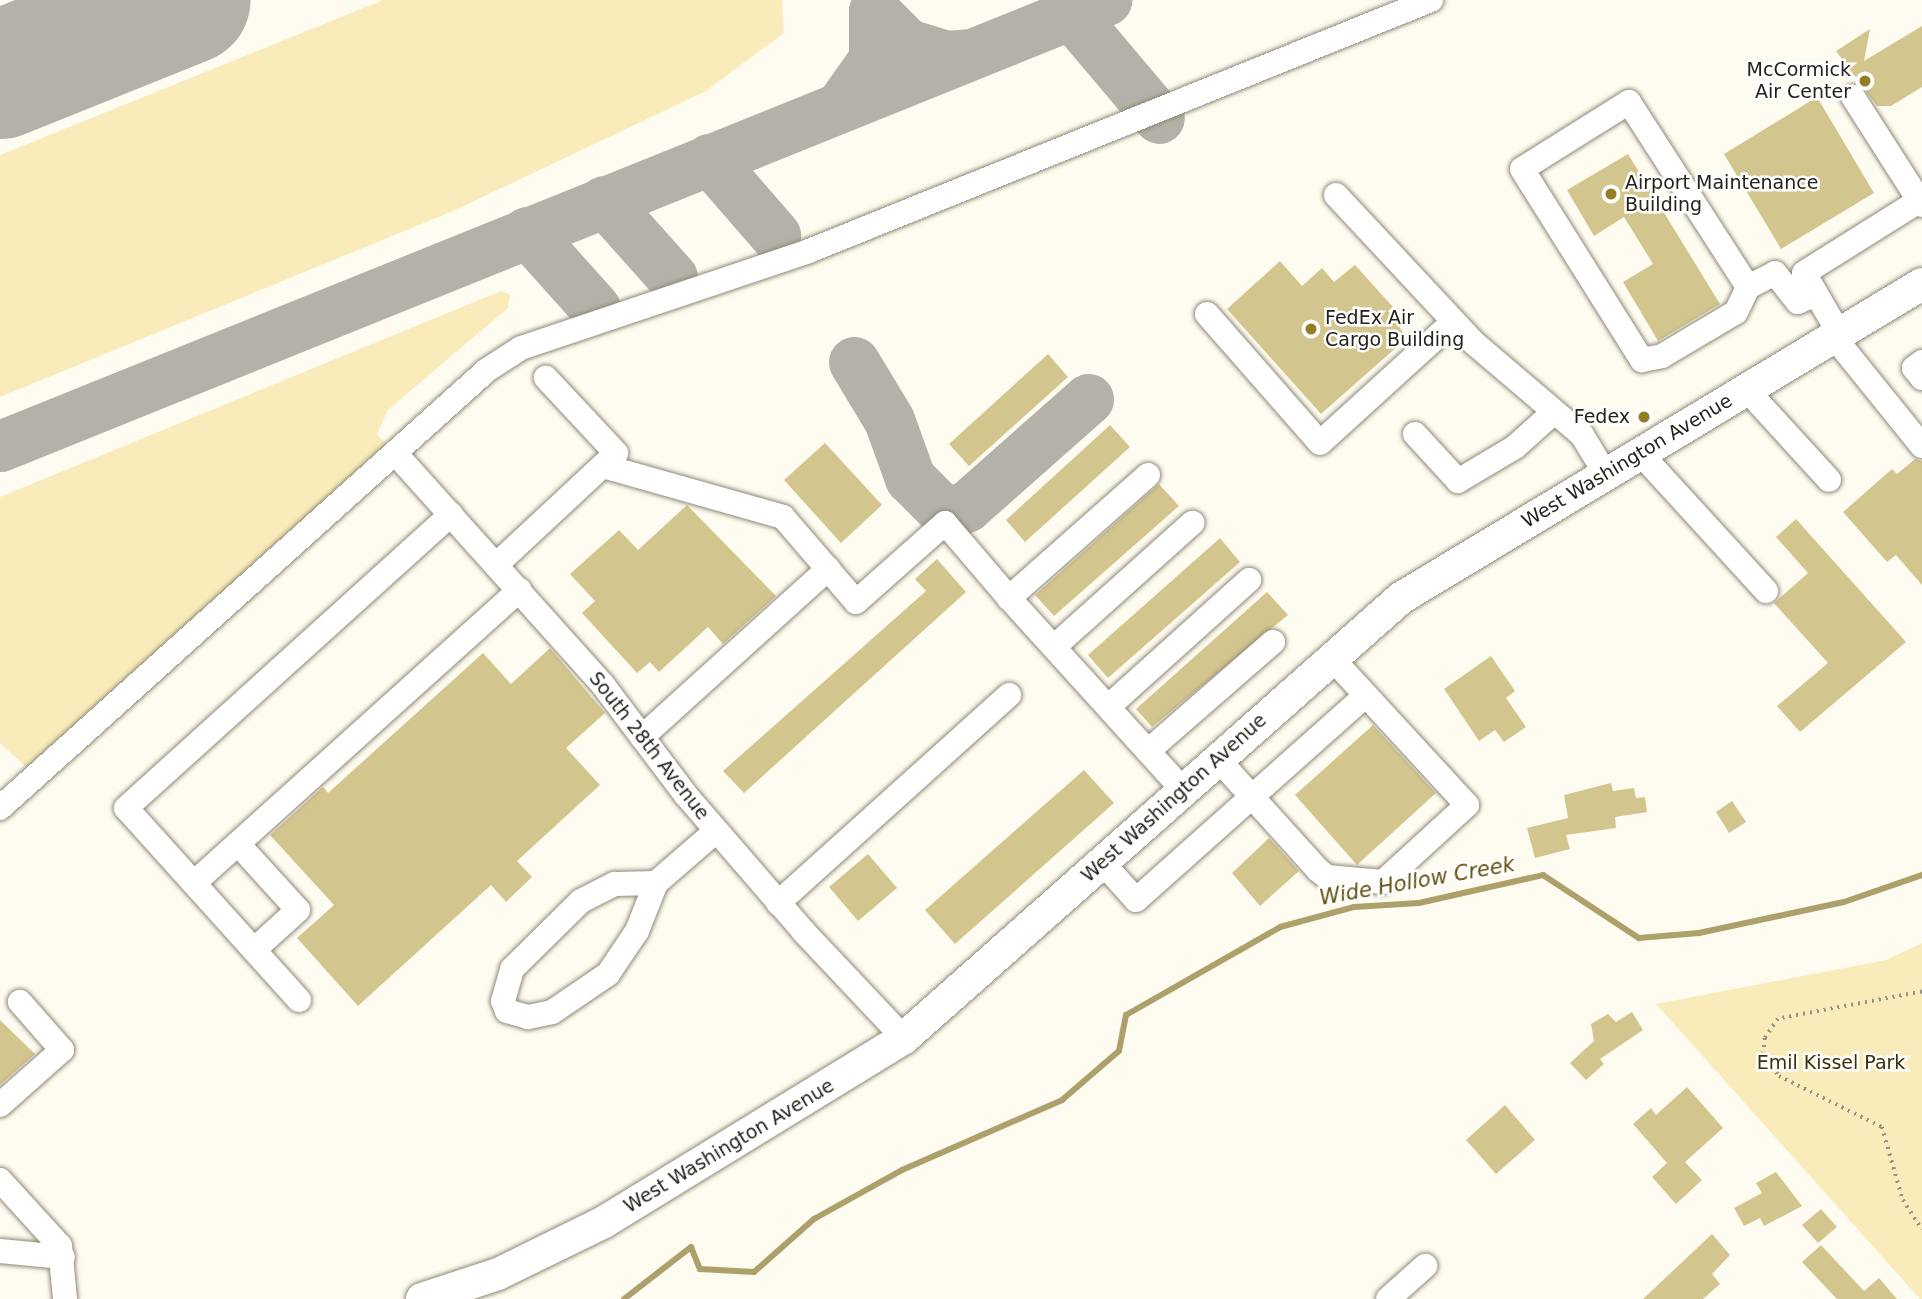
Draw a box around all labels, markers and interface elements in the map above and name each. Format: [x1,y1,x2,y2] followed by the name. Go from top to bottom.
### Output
[1747,59,1851,103] place label: McCormick Air Center
[1857,73,1873,89] marker: McCormick Air Center
[1625,172,1818,216] place label: Airport Maintenance Building
[1603,186,1619,202] marker: Airport Maintenance Building
[1325,307,1464,351] place label: FedEx Air Cargo Building
[1303,321,1319,337] marker: FedEx Air Cargo Building
[1518,389,1736,533] street label: West Washington Avenue
[1574,406,1630,428] place label: Fedex
[1636,409,1652,425] marker: Fedex
[584,667,714,825] street label: South 28th Avenue
[1077,709,1271,887] street label: West Washington Avenue
[1317,851,1517,911] water label: Wide Hollow Creek
[1757,1052,1905,1074] park label: Emil Kissel Park
[620,1074,838,1218] street label: West Washington Avenue

